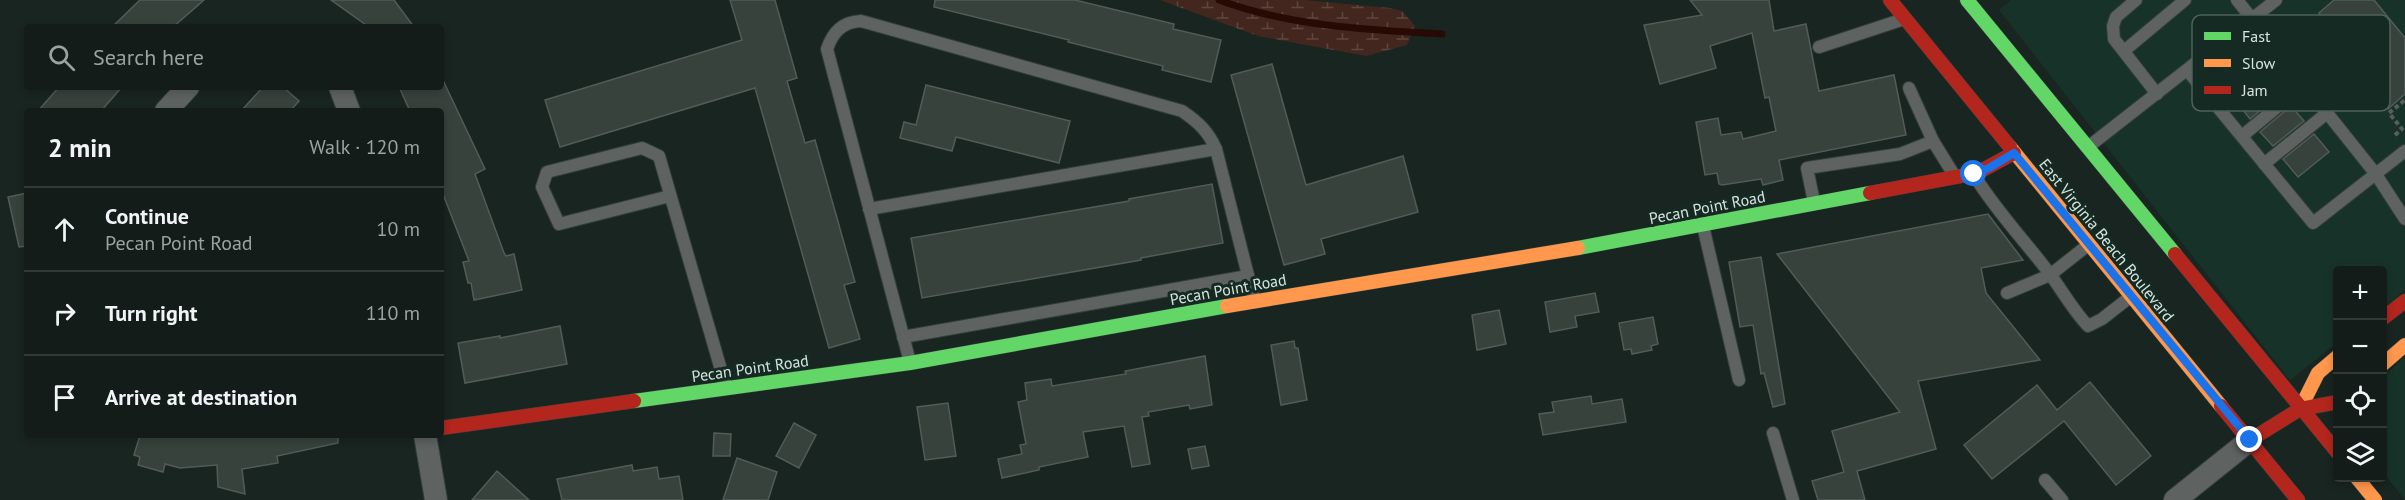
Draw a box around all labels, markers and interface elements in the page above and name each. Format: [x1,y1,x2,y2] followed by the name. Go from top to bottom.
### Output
[2192,15,2390,111] legend
[24,24,444,90] search box
[2242,26,2271,46] text: Fast
[45,41,78,74] icon: search
[93,43,204,71] text: Search here
[2242,53,2276,73] text: Slow
[2241,80,2268,100] text: Jam
[48,131,111,164] text: 2 min
[309,134,420,160] text: Walk · 120 m
[2035,155,2179,325] street label: East Virginia Beach Boulevard
[1960,160,1986,186] route start
[1647,186,1767,228] street label: Pecan Point Road
[105,202,189,230] text: Continue
[48,213,81,246] icon: ahead
[377,216,420,242] text: 10 m
[105,230,253,256] text: Pecan Point Road
[2333,266,2387,482] map controls
[2333,266,2387,320] button: +
[1168,269,1288,309] street label: Pecan Point Road
[48,297,81,330] icon: right
[105,299,197,327] text: Turn right
[366,300,420,326] text: 110 m
[2333,320,2387,374] button: −
[690,350,810,386] street label: Pecan Point Road
[2333,374,2387,428] button: locate
[48,381,81,414] icon: arrive
[105,383,297,411] text: Arrive at destination
[2236,426,2262,452] route end
[2333,428,2387,482] button: layers

